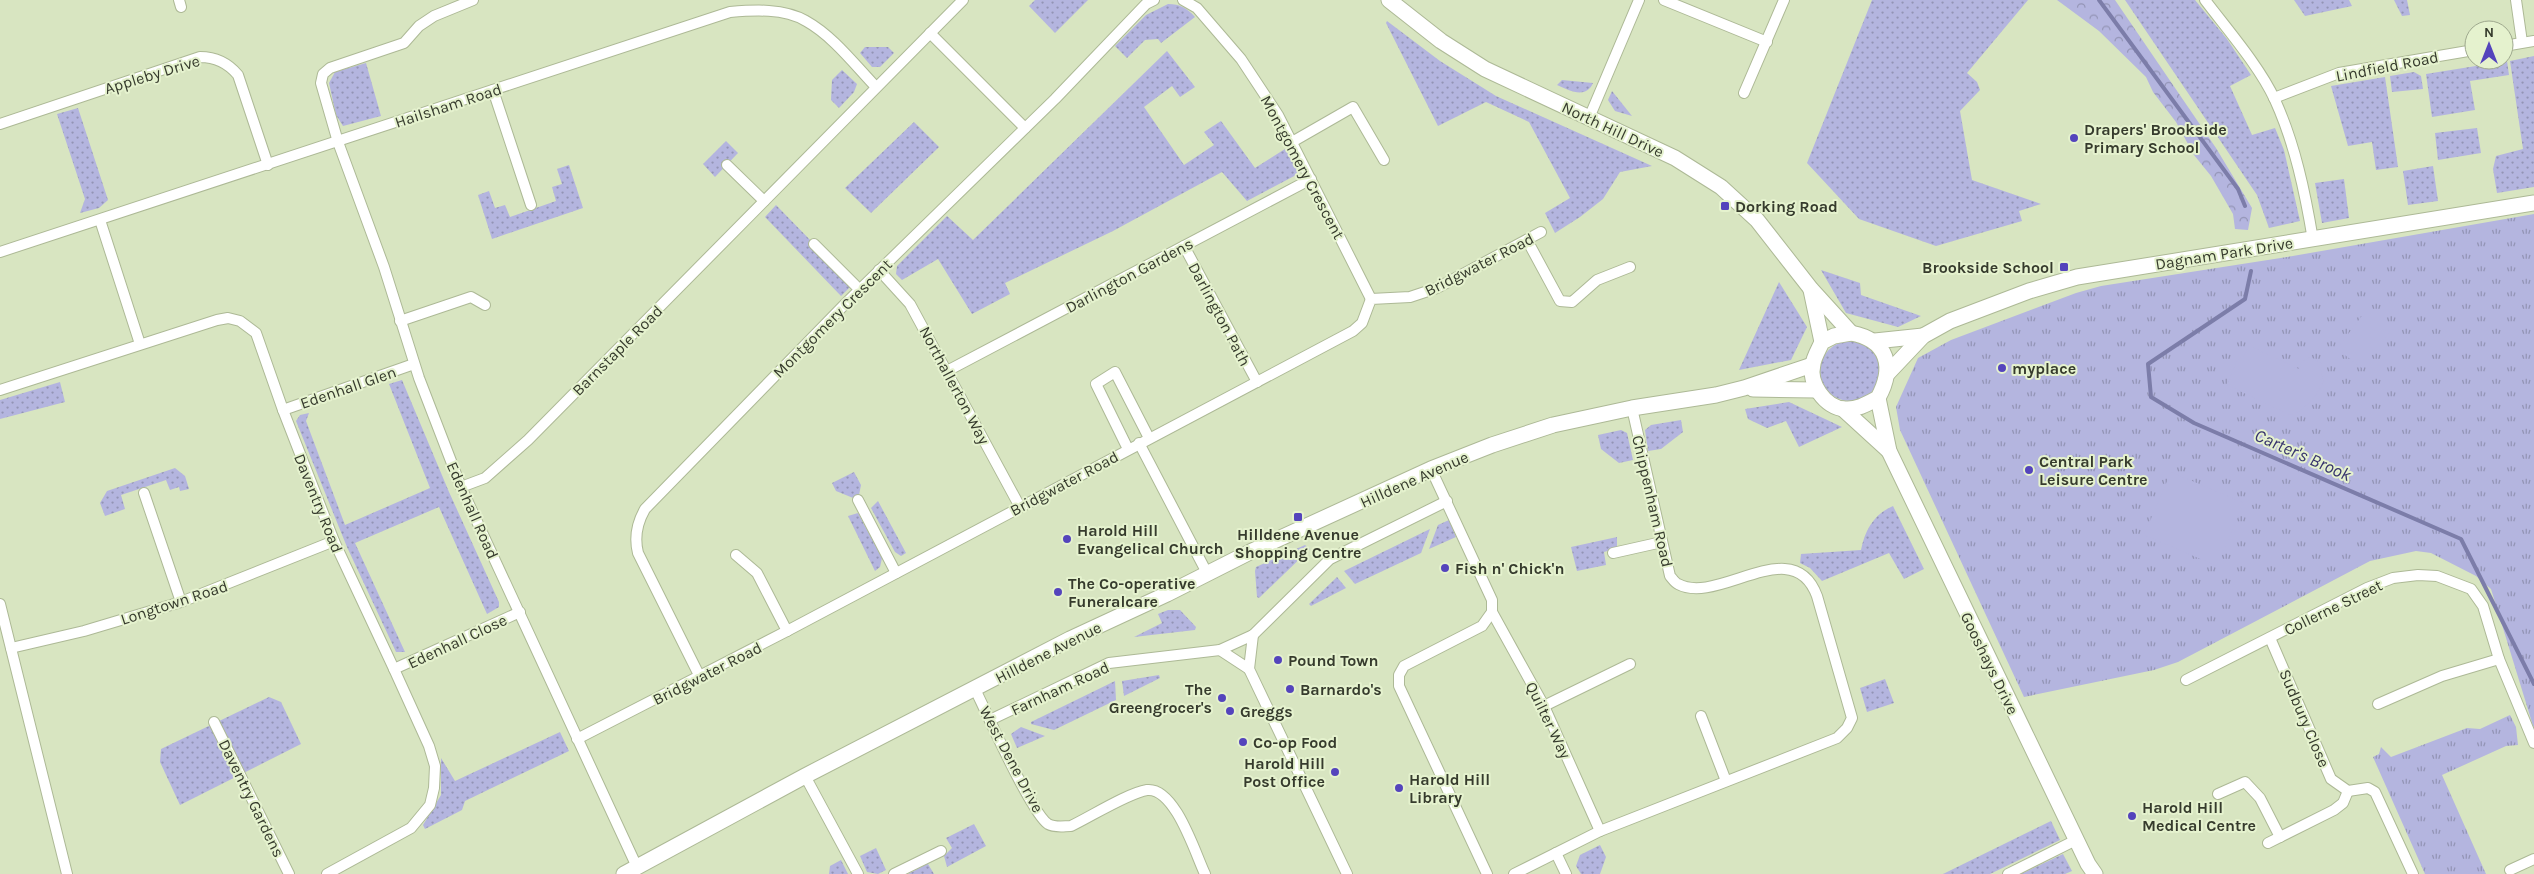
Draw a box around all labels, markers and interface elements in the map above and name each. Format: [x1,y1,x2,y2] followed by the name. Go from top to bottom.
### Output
[2464,20,2514,70] north arrow
[2484,24,2494,41] text: N
[2334,47,2440,86] street label: Lindfield Road
[102,51,202,98] street label: Appleby Drive
[392,79,504,132] street label: Hailsham Road
[1257,92,1349,242] street label: Montgomery Crescent
[1559,97,1667,161] street label: North Hill Drive
[2084,120,2227,157] place label: Drapers' Brookside Primary School
[2068,132,2080,144] marker: Drapers' Brookside Primary School
[1735,197,1838,216] place label: Dorking Road
[1719,200,1731,212] marker: Dorking Road
[1421,229,1537,300] street label: Bridgwater Road
[2154,233,2294,274] street label: Dagnam Park Drive
[1062,234,1196,317] street label: Darlington Gardens
[769,255,896,382] street label: Montgomery Crescent
[1922,258,2054,277] place label: Brookside School
[1184,259,1255,369] street label: Darlington Path
[2058,261,2070,273] marker: Brookside School
[568,301,667,400] street label: Barnstaple Road
[915,323,994,448] street label: Northallerton Way
[2012,359,2076,378] place label: myplace
[298,362,399,413] street label: Edenhall Glen
[1996,362,2008,374] marker: myplace
[2251,424,2355,486] water label: Carter's Brook
[1628,433,1677,569] street label: Chippenham Road
[1007,447,1122,520] street label: Bridgwater Road
[1357,447,1471,512] street label: Hilldene Avenue
[290,451,347,556] street label: Daventry Road
[2039,452,2148,489] place label: Central Park Leisure Centre
[443,459,502,562] street label: Edenhall Road
[2023,464,2035,476] marker: Central Park Leisure Centre
[1292,511,1304,523] marker: Hilldene Avenue Shopping Centre
[1077,521,1224,558] place label: Harold Hill Evangelical Church
[1235,525,1361,562] place label: Hilldene Avenue Shopping Centre
[1061,533,1073,545] marker: Harold Hill Evangelical Church
[1455,559,1564,578] place label: Fish n' Chick'n
[1439,562,1451,574] marker: Fish n' Chick'n
[1068,574,1195,611] place label: The Co-operative Funeralcare
[2281,575,2386,639] street label: Collerne Street
[118,576,230,629] street label: Longtown Road
[1052,586,1064,598] marker: The Co-operative Funeralcare
[1957,609,2023,718] street label: Gooshays Drive
[405,610,510,673] street label: Edenhall Close
[992,618,1104,687] street label: Hilldene Avenue
[649,638,765,709] street label: Bridgwater Road
[1288,651,1378,670] place label: Pound Town
[1272,654,1284,666] marker: Pound Town
[1008,657,1112,720] street label: Farnham Road
[2275,666,2334,770] street label: Sudbury Close
[1522,679,1576,762] street label: Quilter Way
[1109,680,1212,717] place label: The Greengrocer's
[1300,680,1382,699] place label: Barnardo's
[1284,683,1296,695] marker: Barnardo's
[1216,692,1228,704] marker: The Greengrocer's
[1240,702,1293,721] place label: Greggs
[975,703,1048,816] street label: West Dene Drive
[1224,705,1236,717] marker: Greggs
[1253,733,1337,752] place label: Co-op Food
[215,736,288,860] street label: Daventry Gardens
[1237,736,1249,748] marker: Co-op Food
[1243,754,1325,791] place label: Harold Hill Post Office
[1329,766,1341,778] marker: Harold Hill Post Office
[1409,770,1490,807] place label: Harold Hill Library
[1393,782,1405,794] marker: Harold Hill Library
[2142,798,2256,835] place label: Harold Hill Medical Centre
[2126,810,2138,822] marker: Harold Hill Medical Centre

